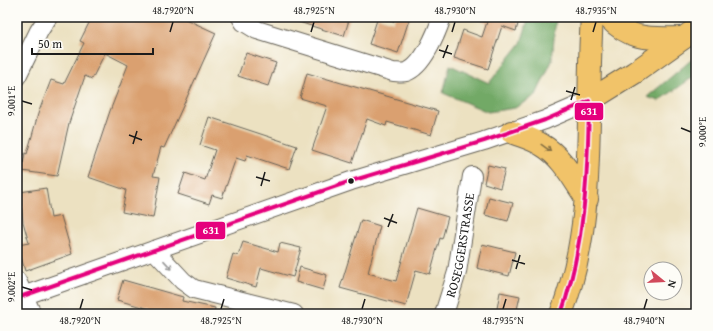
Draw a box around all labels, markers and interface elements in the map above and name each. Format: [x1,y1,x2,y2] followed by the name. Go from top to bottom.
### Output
[152,3,194,18] text: 48.7920°N
[293,3,335,18] text: 48.7925°N
[434,3,476,18] text: 48.7930°N
[575,3,617,18] text: 48.7935°N
[32,30,153,56] scale bar
[38,35,62,52] text: 50 m
[4,86,19,116] text: 9.001°E
[574,102,604,121] line badge: 631
[580,103,598,119] text: 631
[695,117,710,147] text: 9.000°E
[540,144,551,152] one-way arrow
[346,176,356,186] unlabelled marker
[441,191,479,300] street label: ROSEGGERSTRASSE
[195,221,226,240] line badge: 631
[202,222,220,238] text: 631
[164,260,173,270] one-way arrow
[643,261,683,301] north arrow
[4,272,19,302] text: 9.002°E
[664,278,681,291] text: N
[59,313,101,328] text: 48.7920°N
[200,313,242,328] text: 48.7925°N
[341,313,383,328] text: 48.7930°N
[482,313,524,328] text: 48.7935°N
[623,313,665,328] text: 48.7940°N

